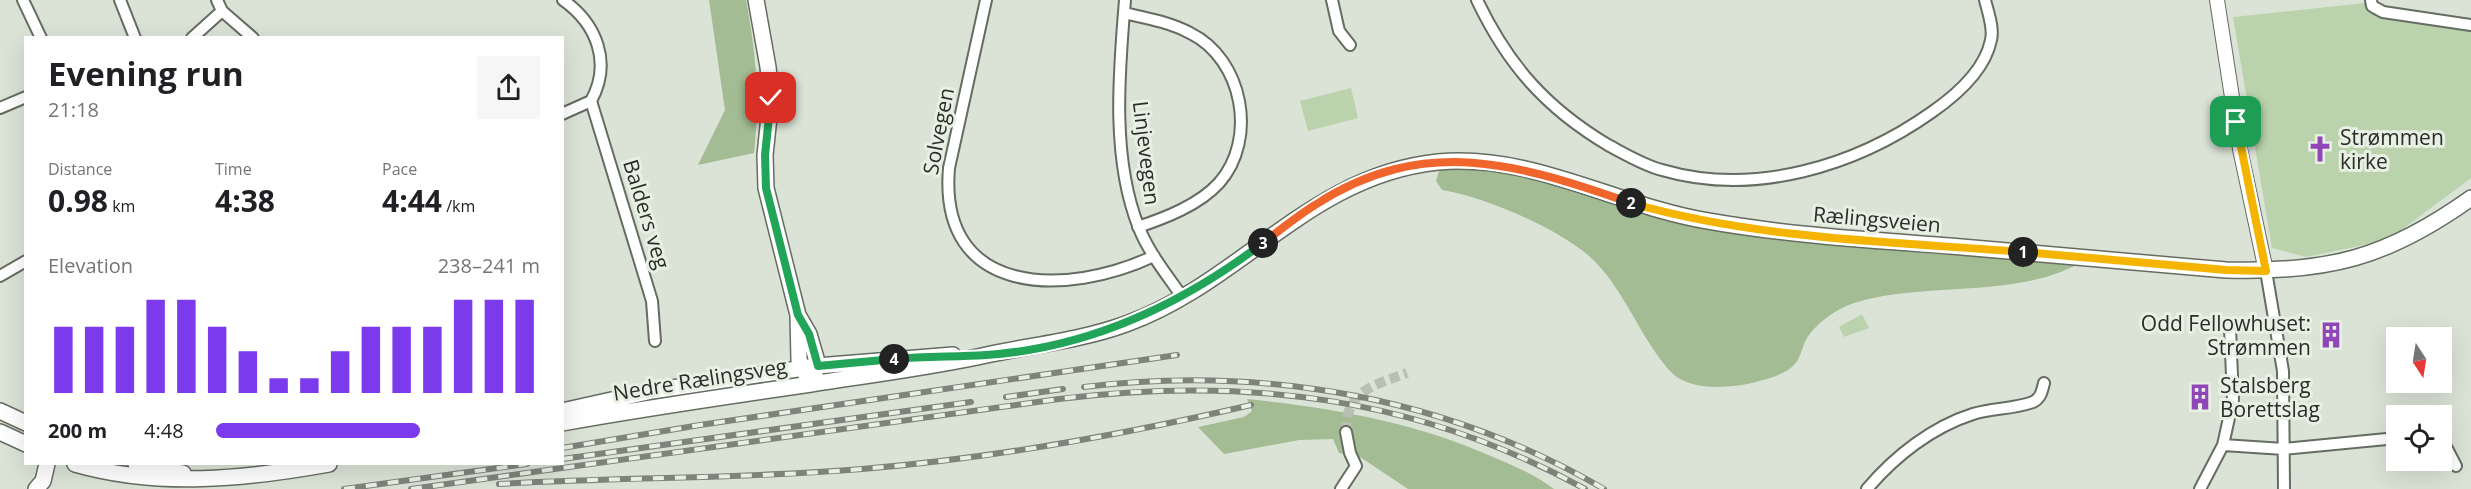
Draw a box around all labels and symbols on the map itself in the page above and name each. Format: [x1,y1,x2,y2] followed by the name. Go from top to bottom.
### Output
[745,72,796,123] pin
[916,85,960,177] street label: Solvegen
[2210,96,2261,147] pin
[1127,99,1167,207] street label: Linjevegen
[2340,123,2444,175] place label: Strømmen kirke
[2305,134,2335,164] church icon: Strømmen kirke
[617,156,677,272] street label: Balders veg
[1616,188,1646,218] pin: 2
[1812,199,1942,239] street label: Rælingsveien
[1248,228,1278,258] pin: 3
[2008,237,2038,267] pin: 1
[2141,309,2311,361] place label: Odd Fellowhuset: Strømmen
[2316,320,2346,350] building icon: Odd Fellowhuset: Strømmen
[2386,327,2452,393] north arrow
[879,344,909,374] pin: 4
[611,351,789,407] street label: Nedre Rælingsveg
[2220,371,2320,423] place label: Stalsberg Borettslag
[2185,382,2215,412] building icon: Stalsberg Borettslag

